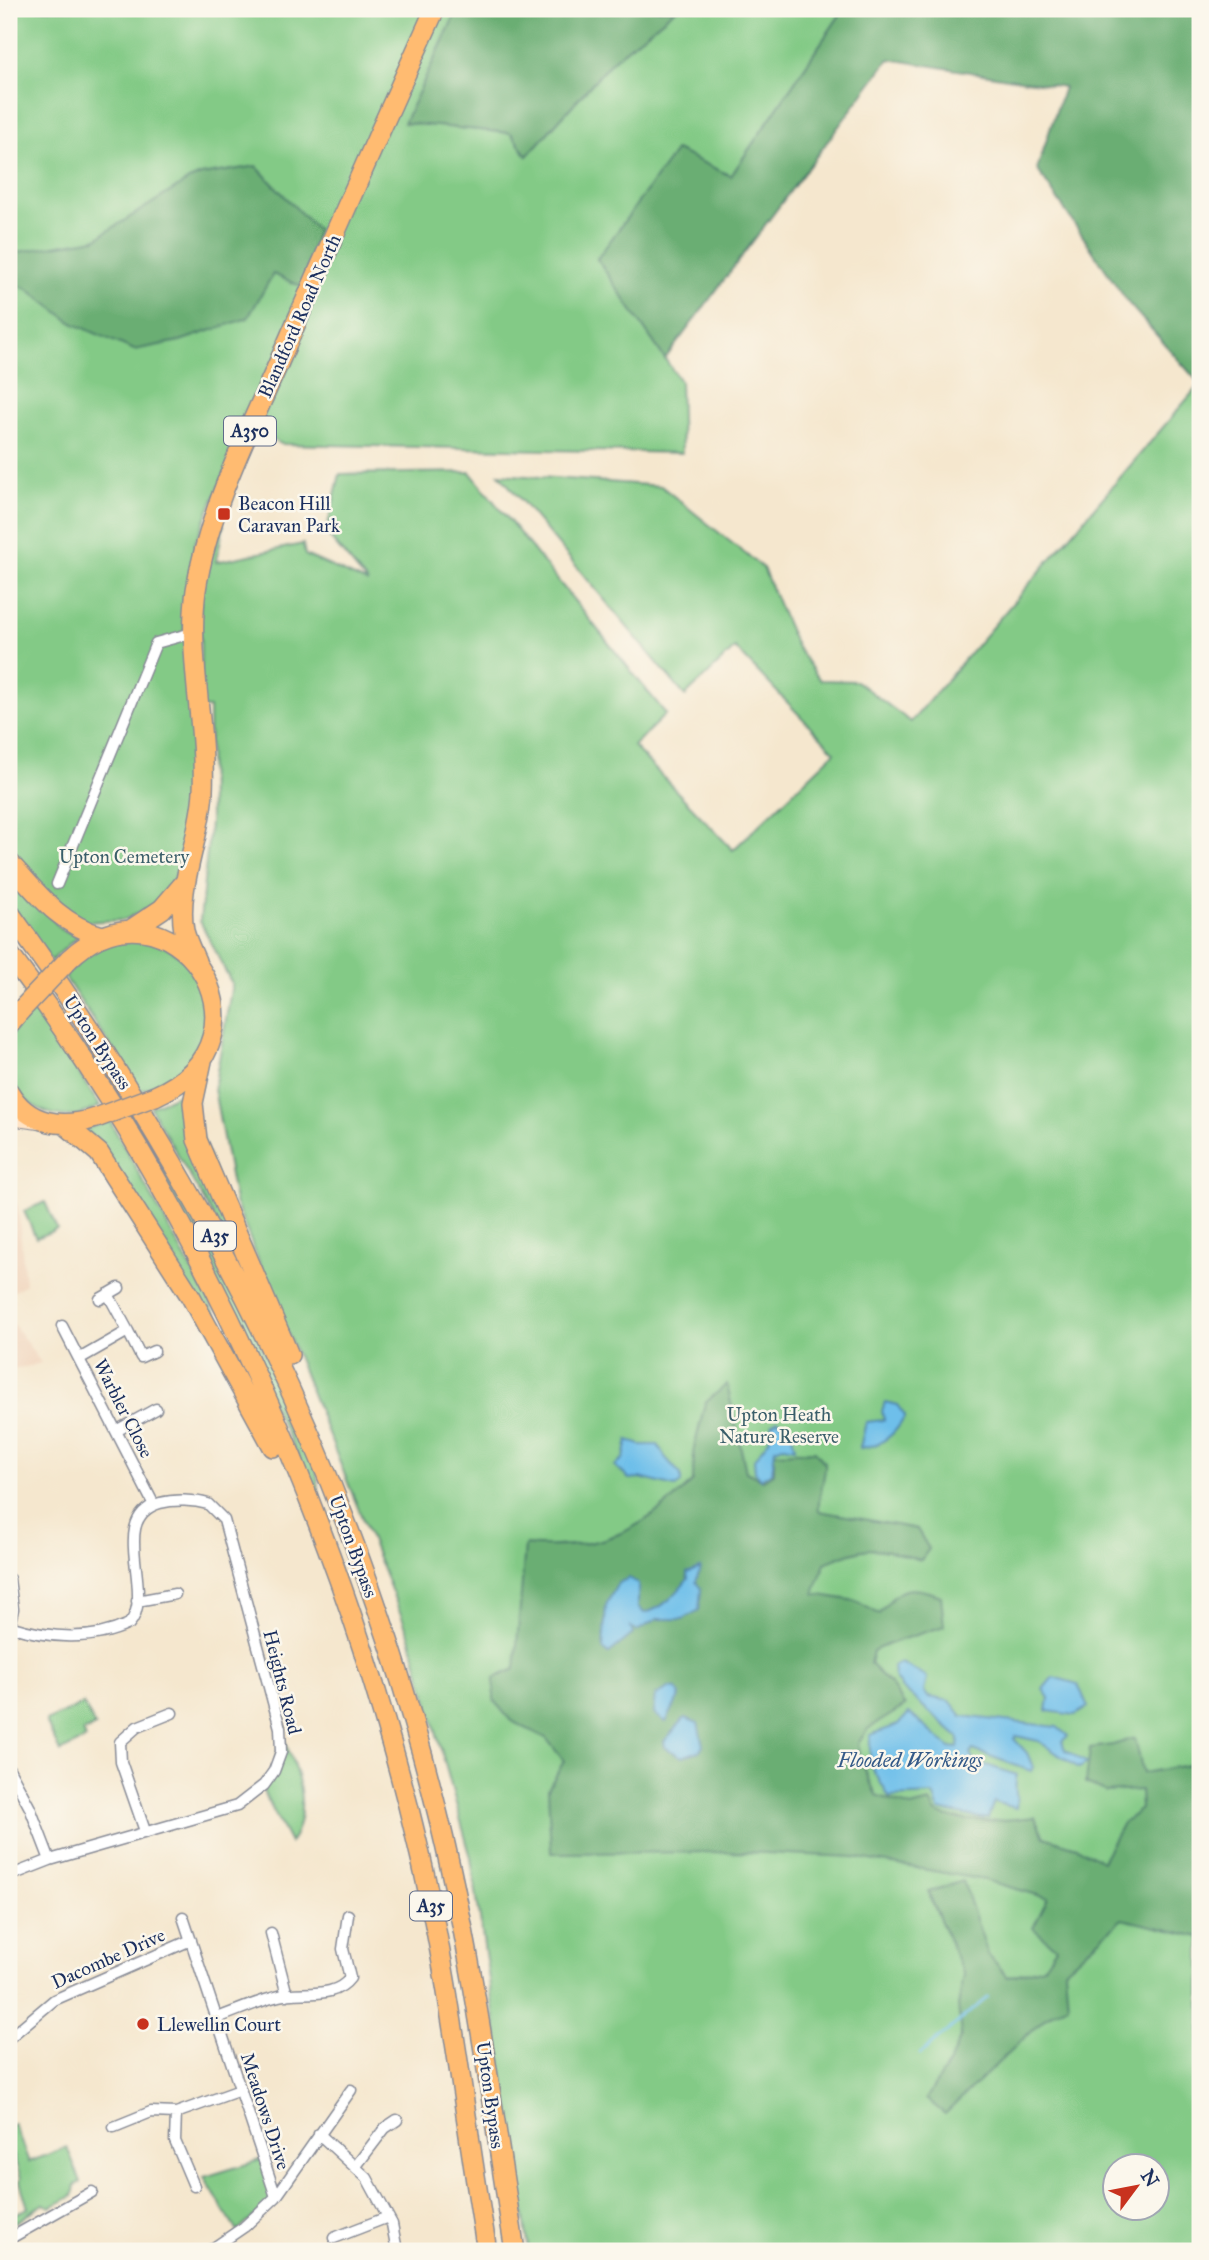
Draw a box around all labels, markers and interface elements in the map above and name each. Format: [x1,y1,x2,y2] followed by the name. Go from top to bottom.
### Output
[253,230,346,402] street label: Blandford Road North
[224,416,276,446] road number: A350
[238,492,340,537] place label: Beacon Hill Caravan Park
[216,506,232,522] marker: Beacon Hill Caravan Park
[59,845,190,868] park label: Upton Cemetery
[59,991,137,1094] street label: Upton Bypass
[194,1222,236,1251] road number: A35
[89,1355,158,1462] street label: Warbler Close
[719,1403,839,1448] park label: Upton Heath Nature Reserve
[324,1492,383,1601] street label: Upton Bypass
[257,1627,307,1737] street label: Heights Road
[836,1747,984,1773] water label: Flooded Workings
[410,1892,452,1920] road number: A35
[48,1923,169,1994] street label: Dacombe Drive
[157,2013,281,2036] place label: Llewellin Court
[135,2016,151,2032] marker: Llewellin Court
[472,2040,509,2150] street label: Upton Bypass
[236,2050,295,2173] street label: Meadows Drive
[1100,2152,1170,2222] north arrow
[1136,2165,1164,2191] text: N

